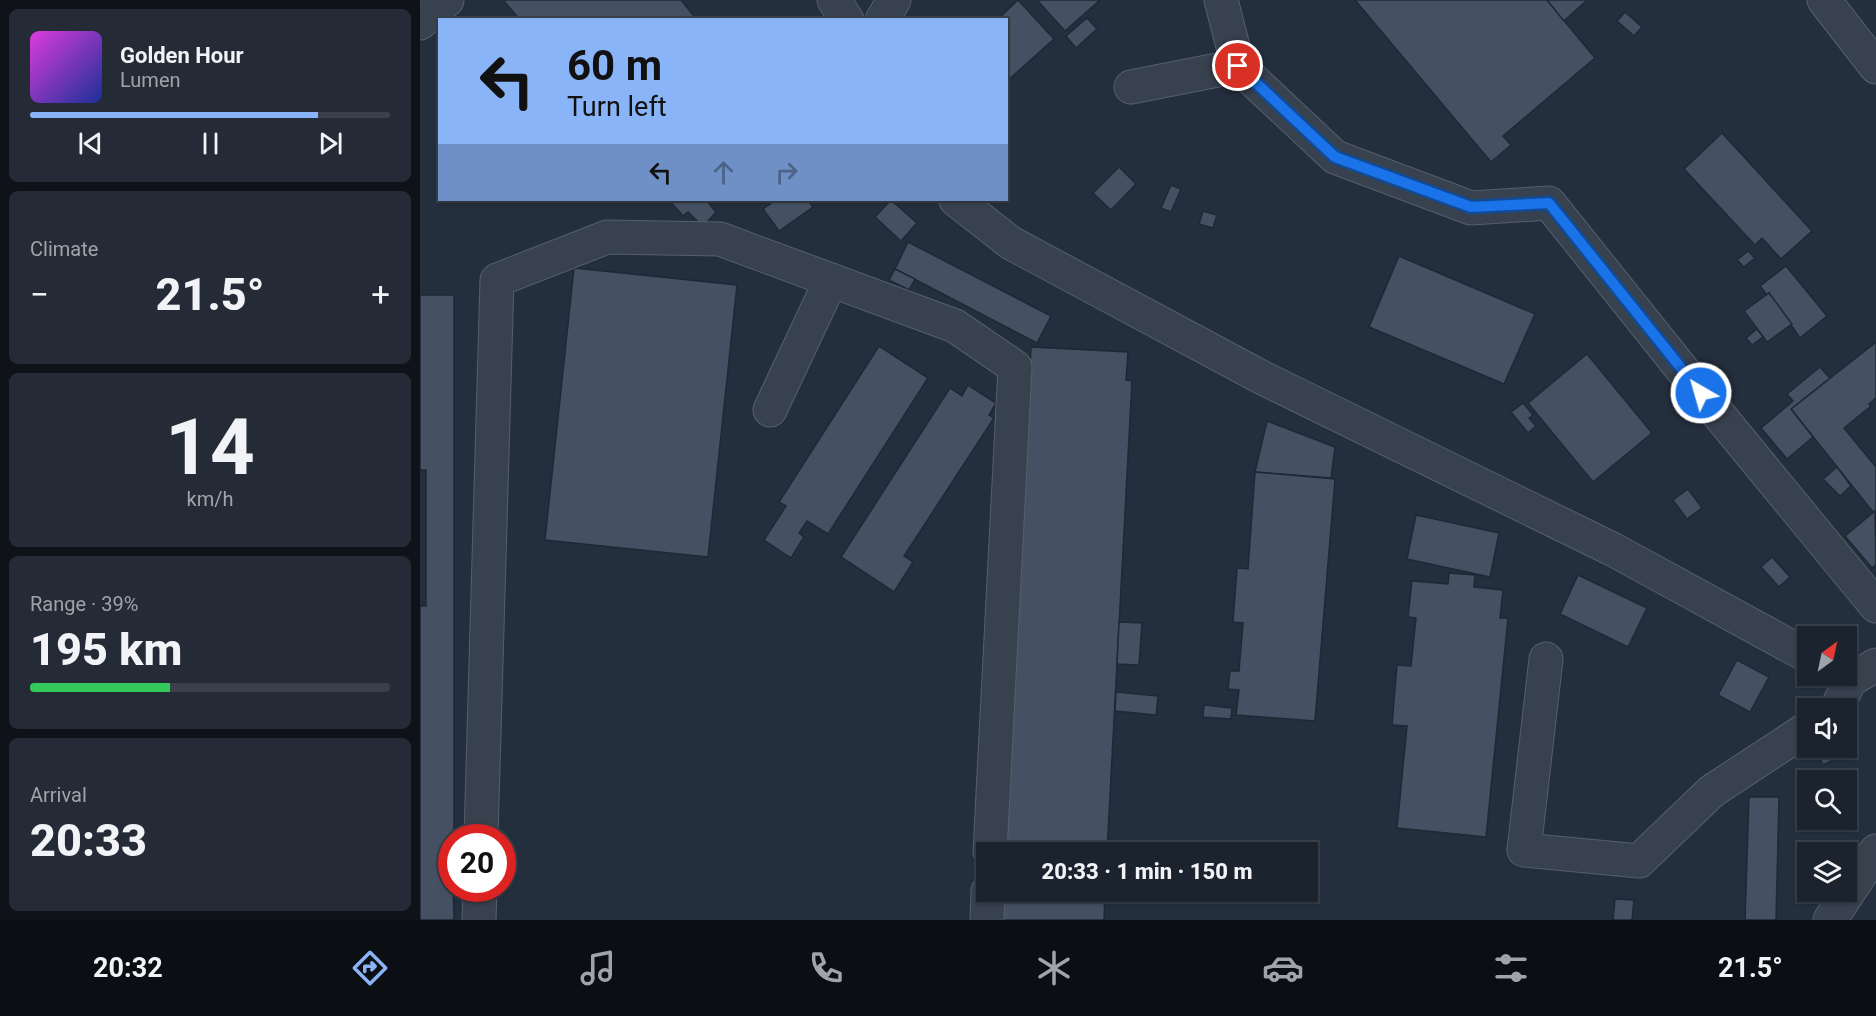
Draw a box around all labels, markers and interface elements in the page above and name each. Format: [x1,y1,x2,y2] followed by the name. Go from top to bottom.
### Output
[1212,40,1263,91] pin
[567,41,662,90] text: 60 m
[468,42,546,120] icon: left
[120,43,244,68] text: Golden Hour
[1221,49,1254,82] icon: arrive
[120,68,181,92] text: Lumen
[567,91,667,123] text: Turn left
[74,127,107,160] icon: previous
[194,127,227,160] icon: pause
[314,127,347,160] icon: next
[644,156,677,189] icon: left
[707,156,740,189] icon: ahead
[770,156,803,189] icon: right
[30,237,98,261] text: Climate
[156,268,265,321] text: 21.5°
[30,275,49,314] text: −
[371,275,390,314] text: +
[1669,361,1733,425] position arrow
[165,402,255,493] text: 14
[187,487,233,511] text: km/h
[30,592,138,616] text: Range · 39%
[30,623,182,676] text: 195 km
[1797,626,1857,686] north arrow
[1797,626,1857,902] map controls
[1797,698,1857,758] button: sound
[1797,770,1857,830] button: search
[30,783,87,807] text: Arrival
[30,814,147,867] text: 20:33
[438,824,516,902] speed limit sign: 20
[1797,842,1857,902] button: layers
[1042,859,1252,884] text: 20:33 · 1 min · 150 m
[349,947,391,989] icon: directions
[577,947,619,989] icon: music
[805,947,847,989] icon: phone
[1033,947,1075,989] icon: climate
[1262,947,1304,989] icon: car
[1490,947,1532,989] icon: filters
[93,952,163,984] text: 20:32
[1718,952,1783,984] text: 21.5°

